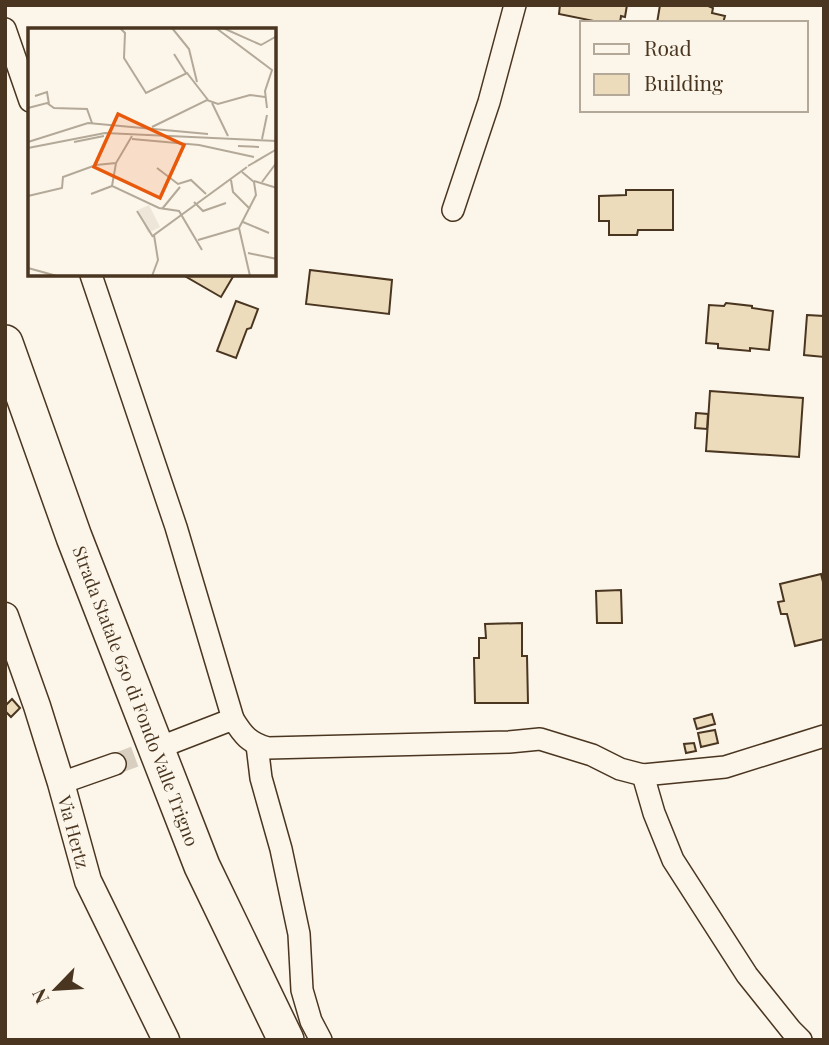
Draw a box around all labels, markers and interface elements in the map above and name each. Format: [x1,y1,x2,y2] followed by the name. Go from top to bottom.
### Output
[580,21,808,112] legend
[28,28,276,276] inset map
[644,33,692,61] text: Road
[644,68,723,96] text: Building
[68,542,205,850] street label: Strada Statale 650 di Fondo Valle Trigno
[52,792,95,871] street label: Via Hertz
[21,954,91,1024] north arrow
[25,985,54,1008] text: N

